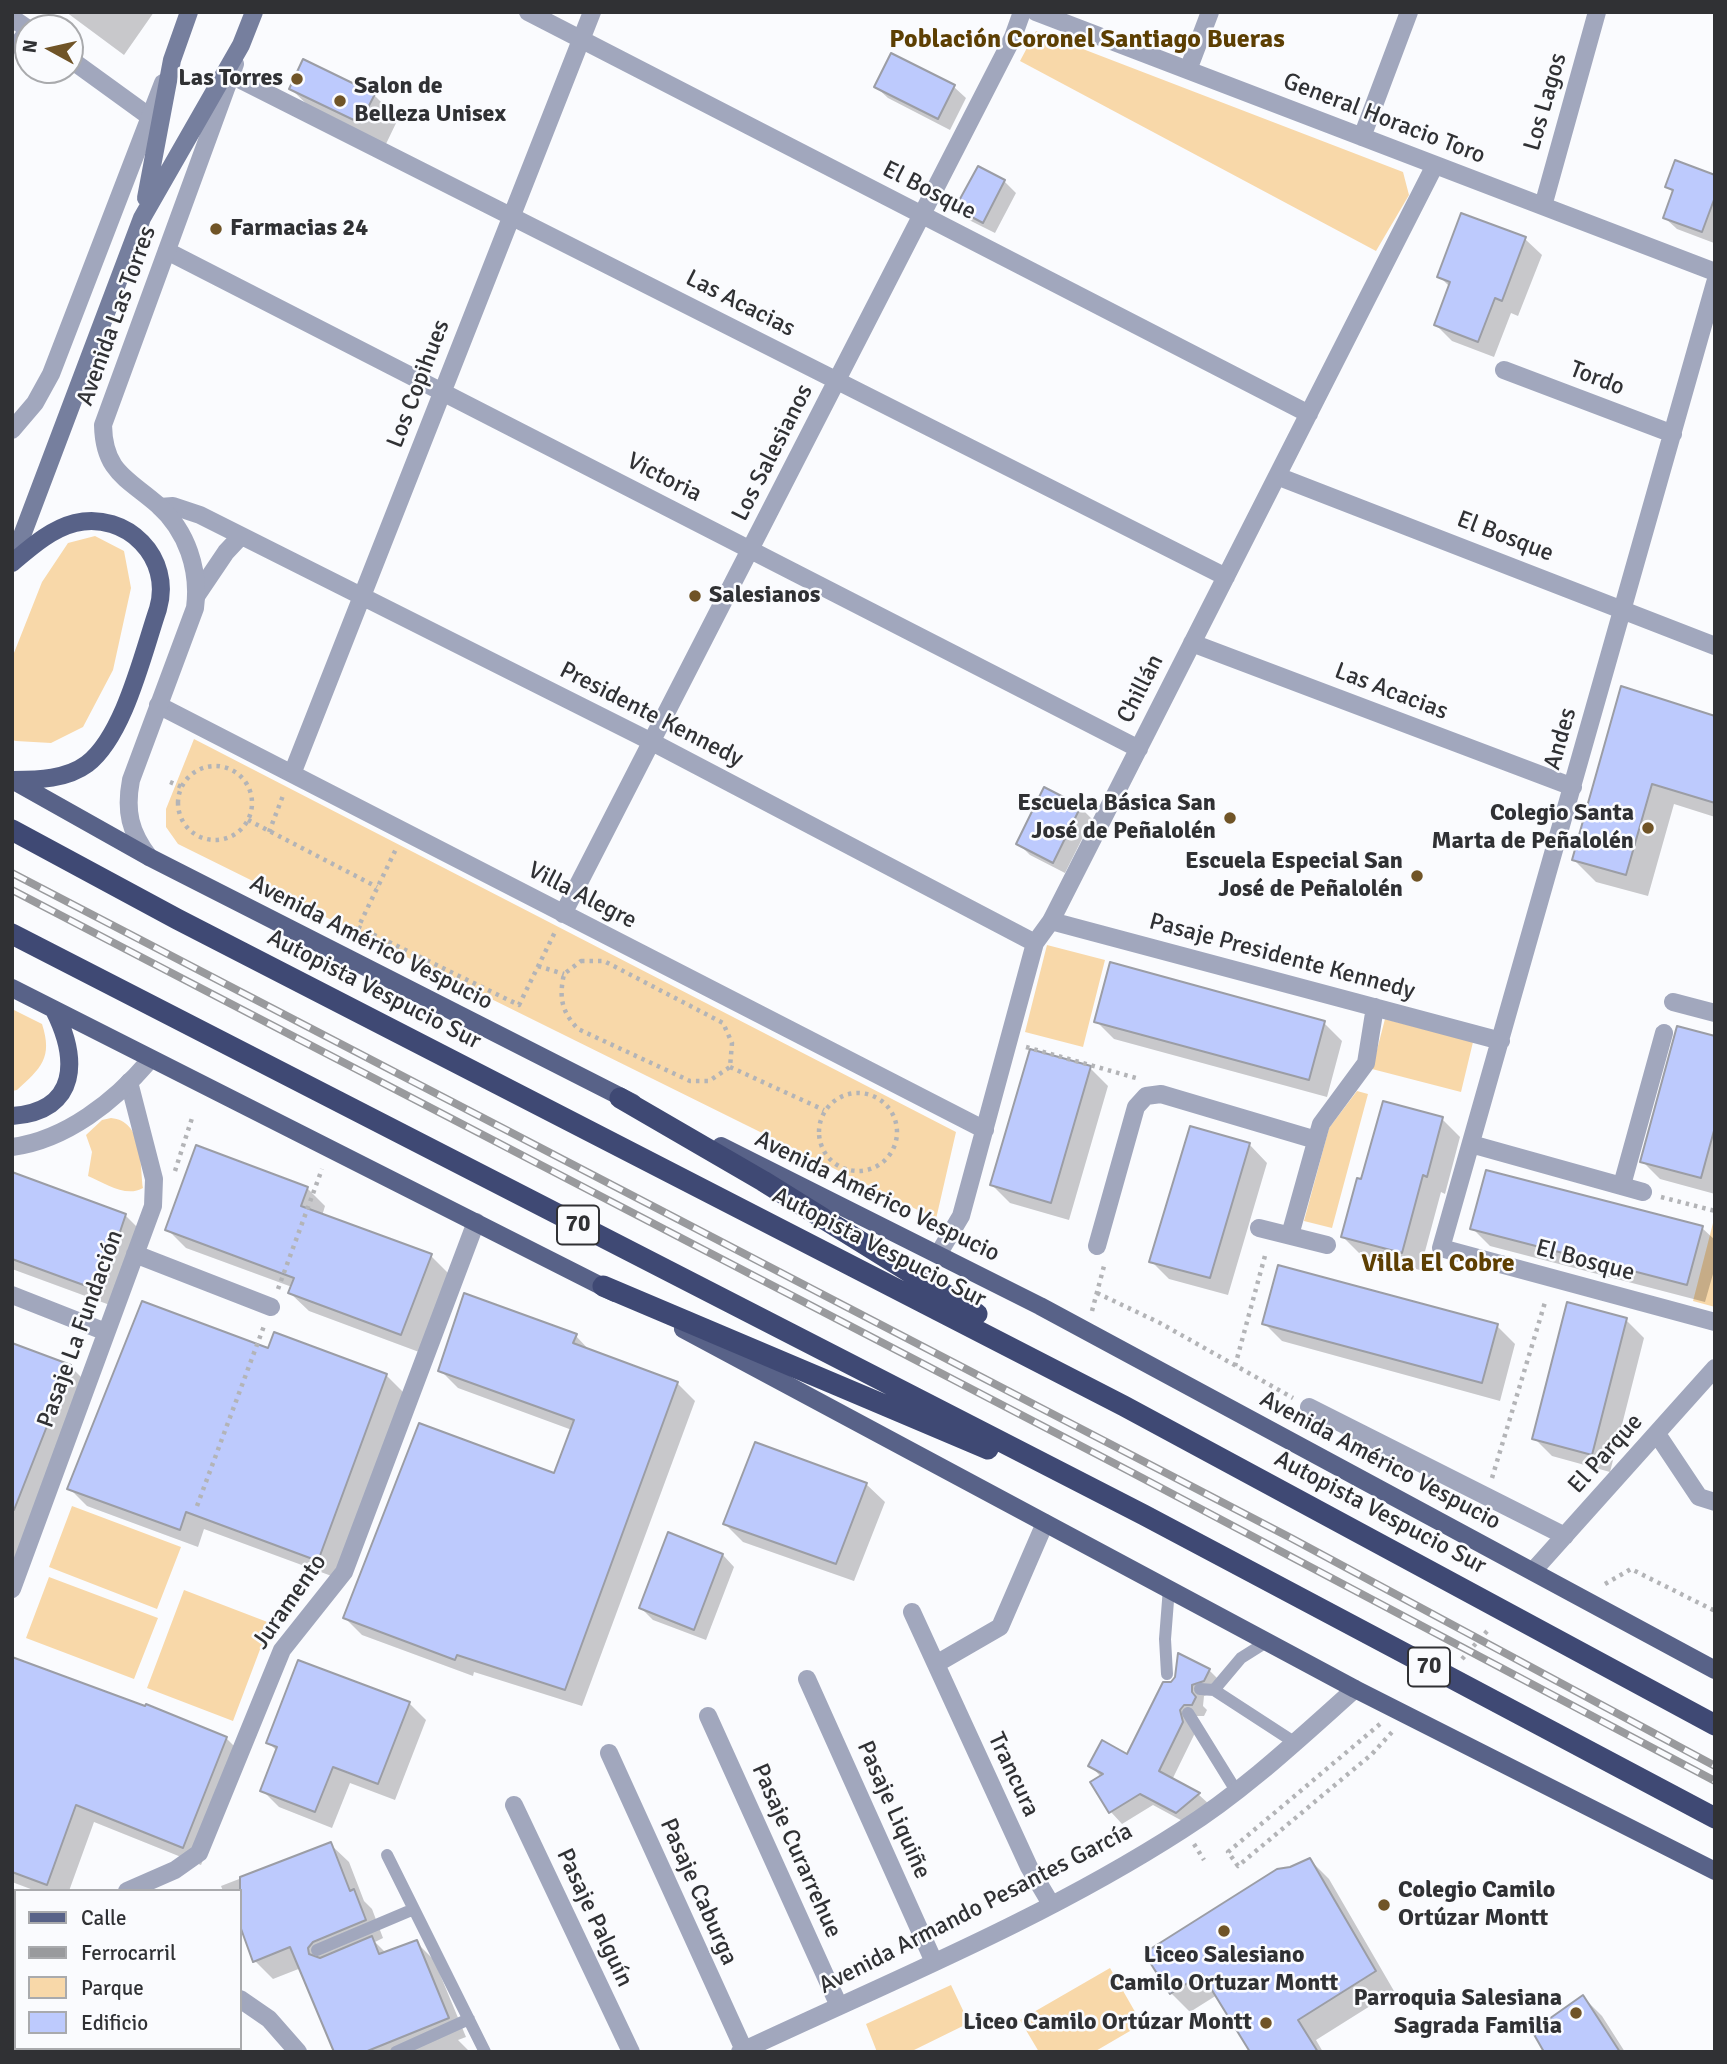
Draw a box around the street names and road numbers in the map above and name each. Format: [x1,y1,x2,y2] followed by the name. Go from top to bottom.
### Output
[1518,50,1574,154] street label: Los Lagos
[1279,67,1489,171] street label: General Horacio Toro
[877,155,981,227] street label: El Bosque
[71,222,163,410] street label: Avenida Las Torres
[681,264,799,344] street label: Las Acacias
[381,316,457,452] street label: Los Copihues
[1566,356,1628,402] street label: Tordo
[726,380,820,526] street label: Los Salesianos
[622,447,706,509] street label: Victoria
[1453,505,1557,569] street label: El Bosque
[1112,650,1170,728] street label: Chillán
[554,656,748,774] street label: Presidente Kennedy
[1330,657,1452,727] street label: Las Acacias
[1538,705,1584,773] street label: Andes
[523,856,641,936] street label: Villa Alegre
[245,869,497,1017] street label: Avenida Américo Vespucio
[1146,908,1418,1006] street label: Pasaje Presidente Kennedy
[262,924,486,1056] street label: Autopista Vespucio Sur
[750,1125,1004,1269] street label: Avenida Américo Vespucio
[767,1182,991,1314] street label: Autopista Vespucio Sur
[557,1206,599,1244] road number: 70
[32,1226,130,1432] street label: Pasaje La Fundación
[1532,1234,1638,1288] street label: El Bosque
[1255,1385,1505,1537] street label: Avenida Américo Vespucio
[1563,1408,1649,1500] street label: El Parque
[1269,1445,1491,1581] street label: Autopista Vespucio Sur
[247,1549,333,1655] street label: Juramento
[1408,1648,1450,1686] road number: 70
[981,1728,1045,1822] street label: Trancura
[850,1737,936,1883] street label: Pasaje Liquiñe
[745,1759,847,1943] street label: Pasaje Curarrehue
[653,1814,743,1970] street label: Pasaje Caburga
[814,1817,1138,2001] street label: Avenida Armando Pesantes García
[549,1844,639,1992] street label: Pasaje Palguín

